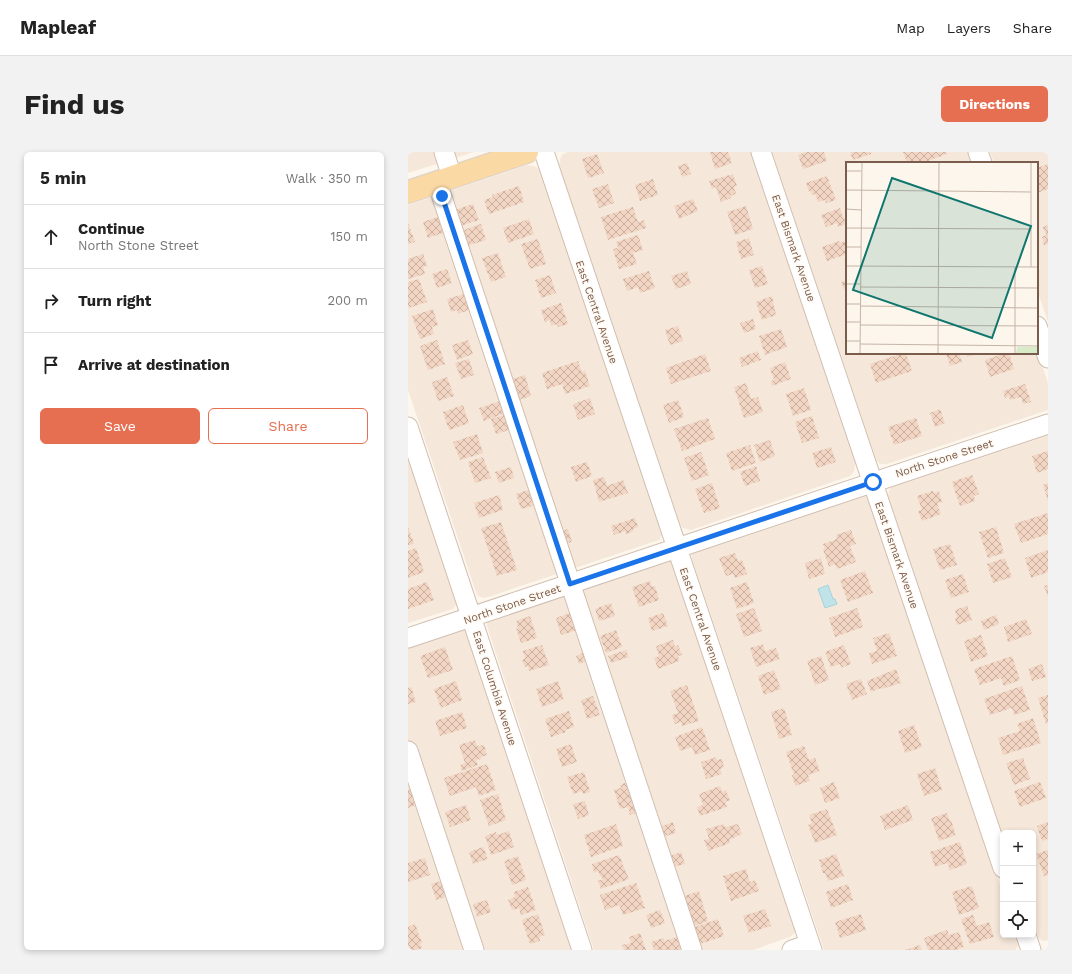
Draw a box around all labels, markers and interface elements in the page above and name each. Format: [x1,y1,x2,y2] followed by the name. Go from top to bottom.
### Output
[20,16,96,39] text: Mapleaf
[896,20,925,36] text: Map
[947,20,991,36] text: Layers
[1013,20,1052,36] text: Share
[941,86,1048,122] button: Directions
[24,88,124,121] text: Find us
[846,162,1038,354] inset map
[40,168,86,188] text: 5 min
[286,171,368,186] text: Walk · 350 m
[433,187,451,205] route end
[769,193,818,304] street label: East Bismark Avenue
[78,220,145,238] text: Continue
[40,226,62,248] icon: ahead
[330,229,368,244] text: 150 m
[78,238,199,253] text: North Stone Street
[573,259,620,366] street label: East Central Avenue
[40,290,62,312] icon: right
[78,292,151,310] text: Turn right
[327,293,368,308] text: 200 m
[40,354,62,376] icon: arrive
[78,356,230,374] text: Arrive at destination
[40,408,200,444] button: Save
[208,408,368,444] button: Share
[894,436,995,480] street label: North Stone Street
[864,473,882,491] route start
[872,500,921,611] street label: East Bismark Avenue
[677,566,724,673] street label: East Central Avenue
[462,582,563,627] street label: North Stone Street
[470,629,519,747] street label: East Columbia Avenue
[1000,830,1036,938] map controls
[1000,830,1036,866] button: +
[1000,866,1036,902] button: −
[1000,902,1036,938] button: locate

